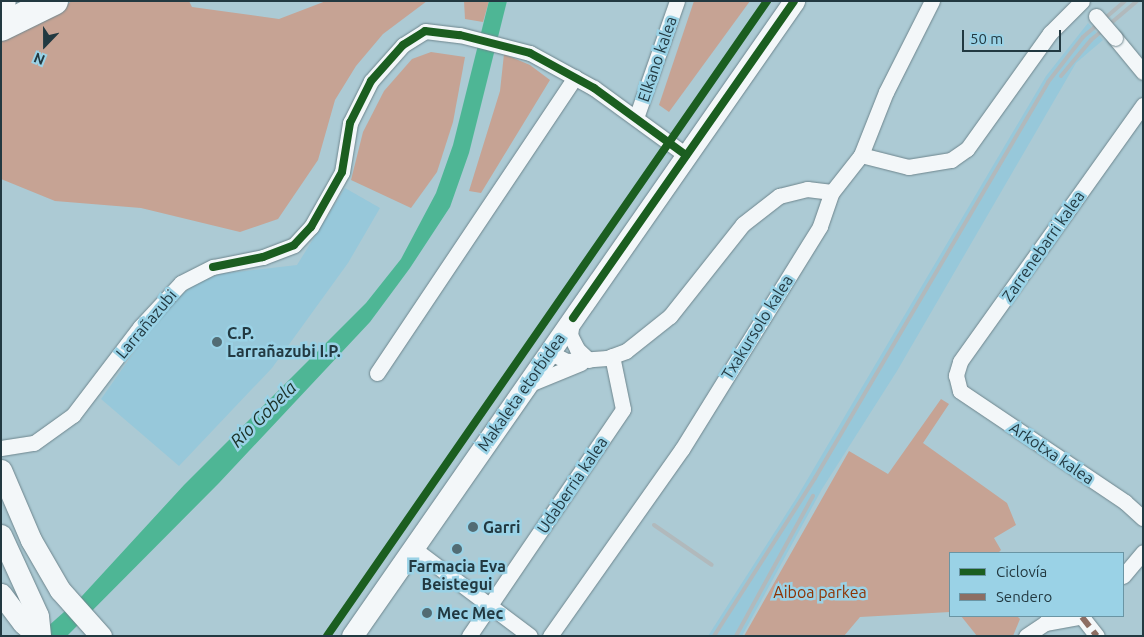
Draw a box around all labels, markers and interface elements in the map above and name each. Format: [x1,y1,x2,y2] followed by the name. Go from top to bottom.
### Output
[633,14,681,104] street label: Elkano kalea
[20,20,70,70] north arrow
[964,20,1063,52] scale bar
[970,30,1003,47] text: 50 m
[32,50,47,68] text: N
[998,187,1088,305] street label: Zarrenebarri kalea
[717,271,797,383] street label: Txakursolo kalea
[112,286,180,362] street label: Larrañazubi
[227,323,341,361] place label: C.P. Larrañazubi I.P.
[473,329,569,455] street label: Makaleta etorbidea
[211,336,223,348] marker: C.P. Larrañazubi I.P.
[226,377,300,451] water label: Río Gobela
[1006,418,1098,488] street label: Arkotxa kalea
[533,433,611,537] street label: Udaberria kalea
[483,517,520,537] place label: Garri
[467,521,479,533] marker: Garri
[451,543,463,555] marker: Farmacia Eva Beistegui
[949,552,1124,617] legend
[408,556,506,594] place label: Farmacia Eva Beistegui
[996,563,1047,580] text: Ciclovía
[773,582,867,602] park label: Aiboa parkea
[996,588,1052,605] text: Sendero
[437,603,503,623] place label: Mec Mec
[421,607,433,619] marker: Mec Mec

